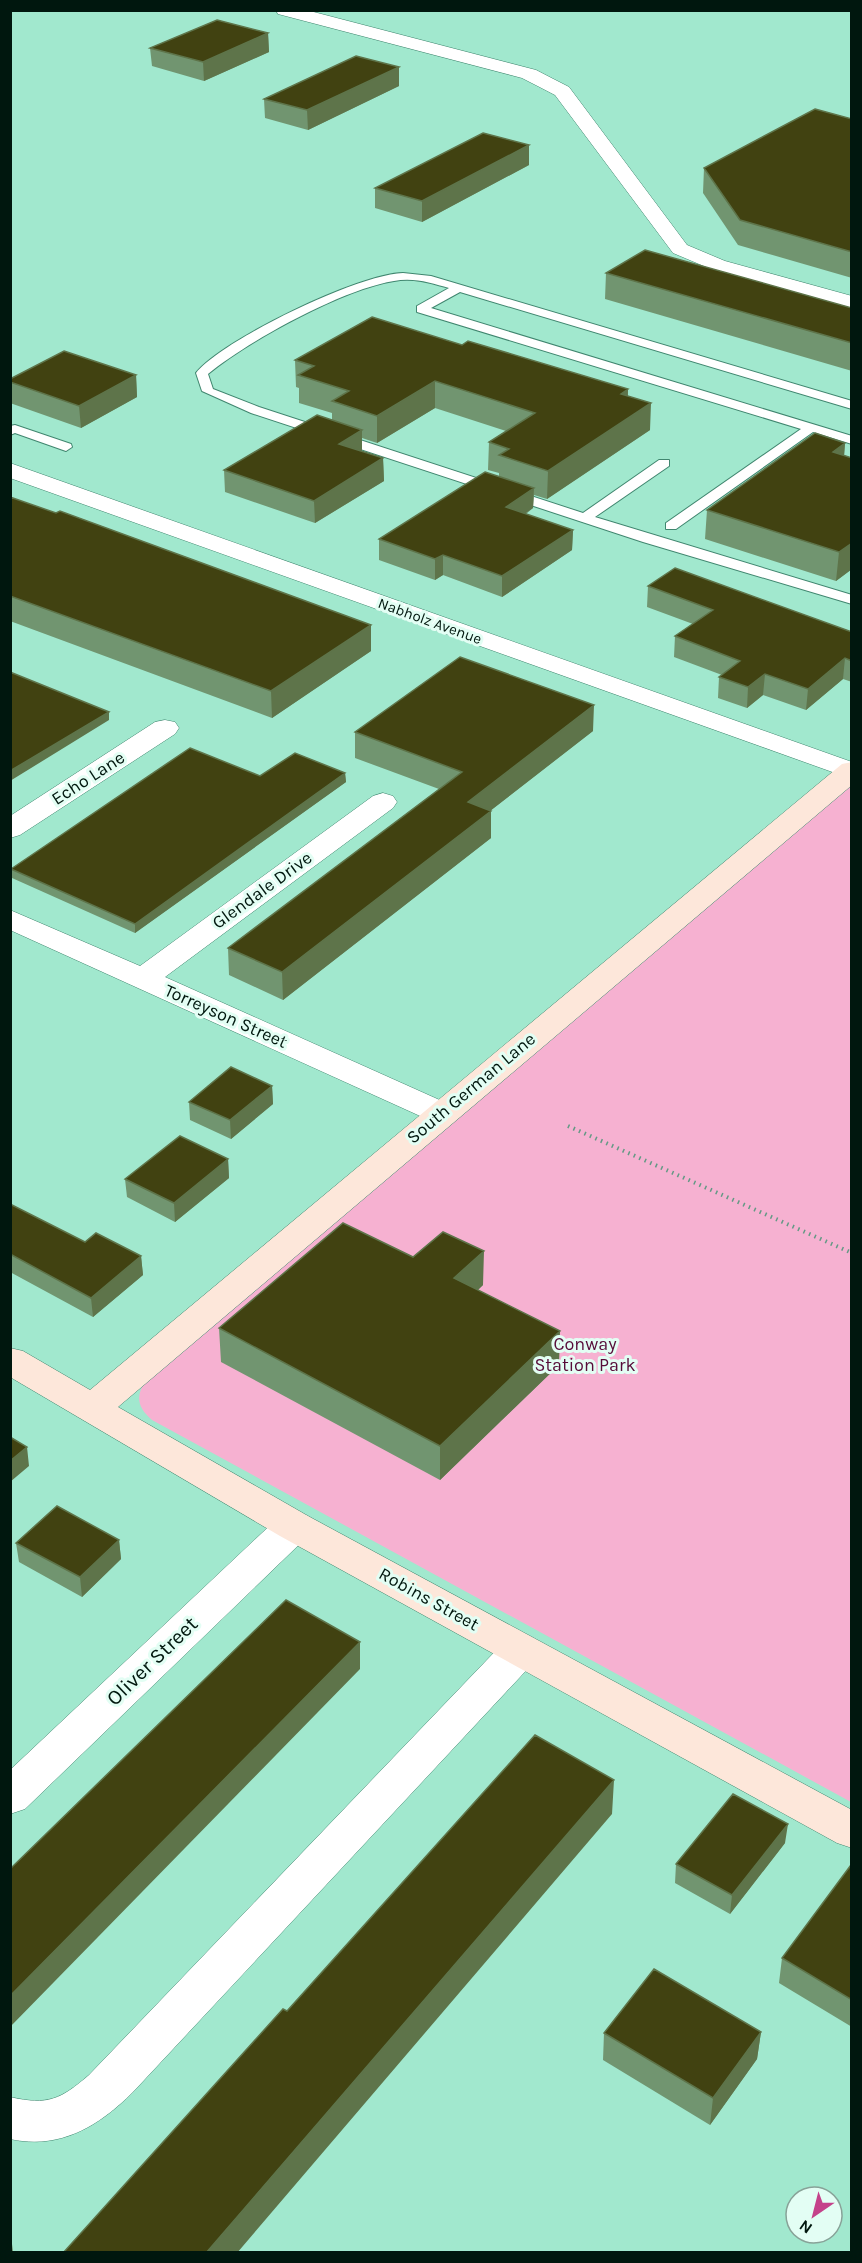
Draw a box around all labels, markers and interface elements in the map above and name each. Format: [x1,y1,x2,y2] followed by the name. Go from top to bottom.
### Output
[376,594,484,648] street label: Nabholz Avenue
[47,746,129,810] street label: Echo Lane
[208,846,316,934] street label: Glendale Drive
[161,979,291,1053] street label: Torreyson Street
[402,1028,540,1148] street label: South German Lane
[534,1333,636,1376] park label: Conway Station Park
[375,1562,483,1636] street label: Robins Street
[101,1612,203,1710] street label: Oliver Street
[784,2185,844,2245] north arrow
[796,2216,816,2238] text: N

